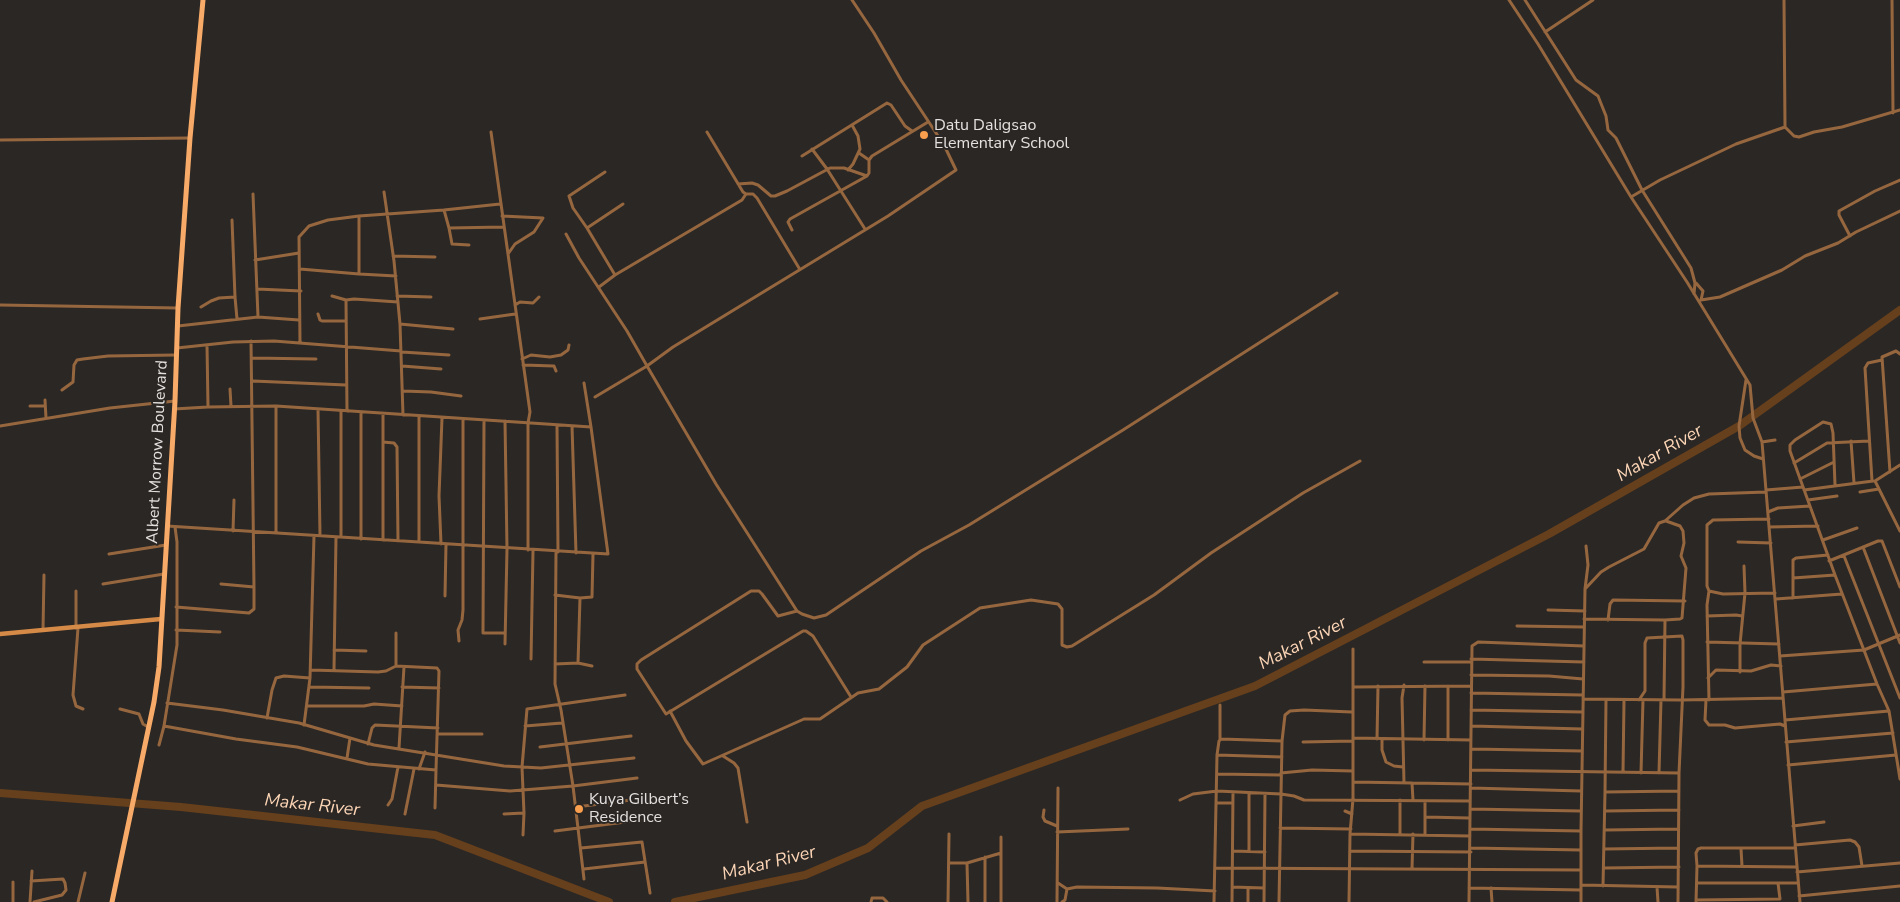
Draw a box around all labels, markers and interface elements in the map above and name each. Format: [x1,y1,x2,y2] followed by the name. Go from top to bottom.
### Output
[934,116,1069,154] place label: Datu Daligsao Elementary School
[918,129,930,141] marker: Datu Daligsao Elementary School
[144,360,172,544] street label: Albert Morrow Boulevard
[1613,421,1707,487] water label: Makar River
[1255,613,1351,675] water label: Makar River
[263,790,361,822] water label: Makar River
[589,790,689,828] place label: Kuya Gilbert’s Residence
[573,803,585,815] marker: Kuya Gilbert’s Residence
[720,842,818,886] water label: Makar River

